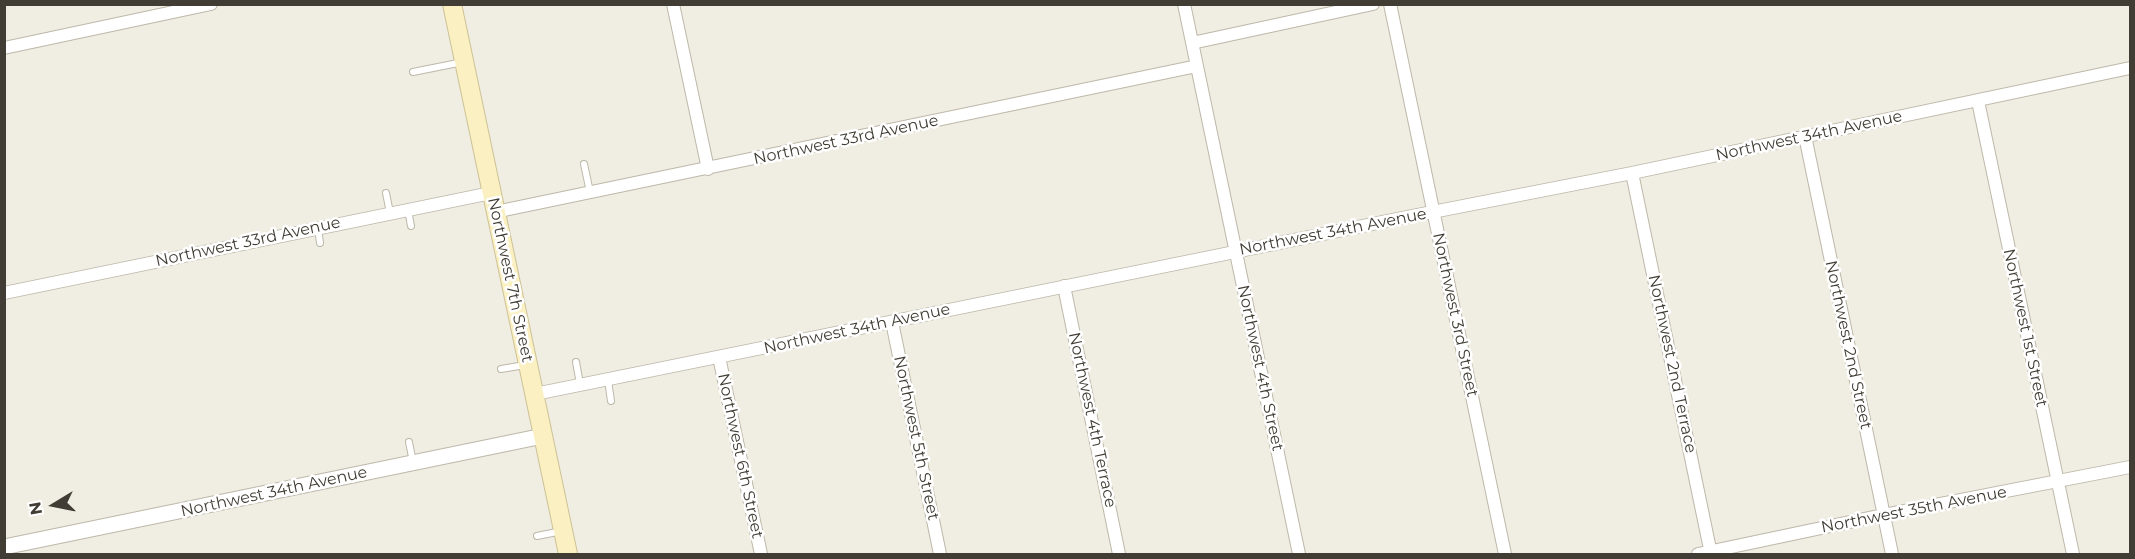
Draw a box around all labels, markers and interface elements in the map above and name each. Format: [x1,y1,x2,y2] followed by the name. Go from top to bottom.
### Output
[1714,107,1904,165] street label: Northwest 34th Avenue
[752,111,940,169] street label: Northwest 33rd Avenue
[483,196,537,364] street label: Northwest 7th Street
[1238,204,1428,260] street label: Northwest 34th Avenue
[154,213,342,271] street label: Northwest 33rd Avenue
[1428,231,1482,399] street label: Northwest 3rd Street
[1999,247,2051,409] street label: Northwest 1st Street
[1821,259,1875,431] street label: Northwest 2nd Street
[1644,273,1700,455] street label: Northwest 2nd Terrace
[1233,283,1287,453] street label: Northwest 4th Street
[762,300,952,358] street label: Northwest 34th Avenue
[1064,331,1120,509] street label: Northwest 4th Terrace
[889,354,943,522] street label: Northwest 5th Street
[713,372,767,540] street label: Northwest 6th Street
[179,463,369,521] street label: Northwest 34th Avenue
[24,475,84,535] north arrow
[1820,483,2008,537] street label: Northwest 35th Avenue
[25,500,46,516] text: N

